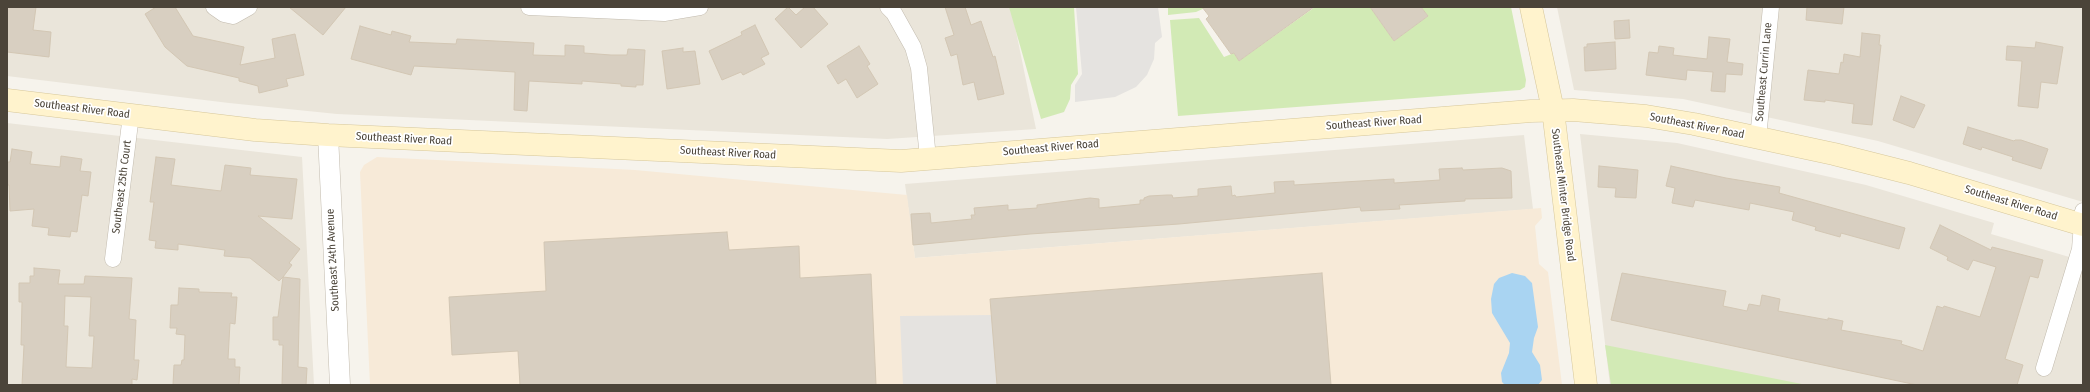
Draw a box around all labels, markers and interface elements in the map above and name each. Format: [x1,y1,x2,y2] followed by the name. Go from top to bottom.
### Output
[1753,22,1775,122] street label: Southeast Currin Lane
[33,97,131,121] street label: Southeast River Road
[1649,110,1745,142] street label: Southeast River Road
[1326,113,1422,133] street label: Southeast River Road
[1548,128,1578,262] street label: Southeast Minter Bridge Road
[356,130,452,148] street label: Southeast River Road
[1003,137,1099,159] street label: Southeast River Road
[110,140,134,234] street label: Southeast 25th Court
[680,144,776,162] street label: Southeast River Road
[1963,183,2059,223] street label: Southeast River Road
[324,208,342,312] street label: Southeast 24th Avenue

